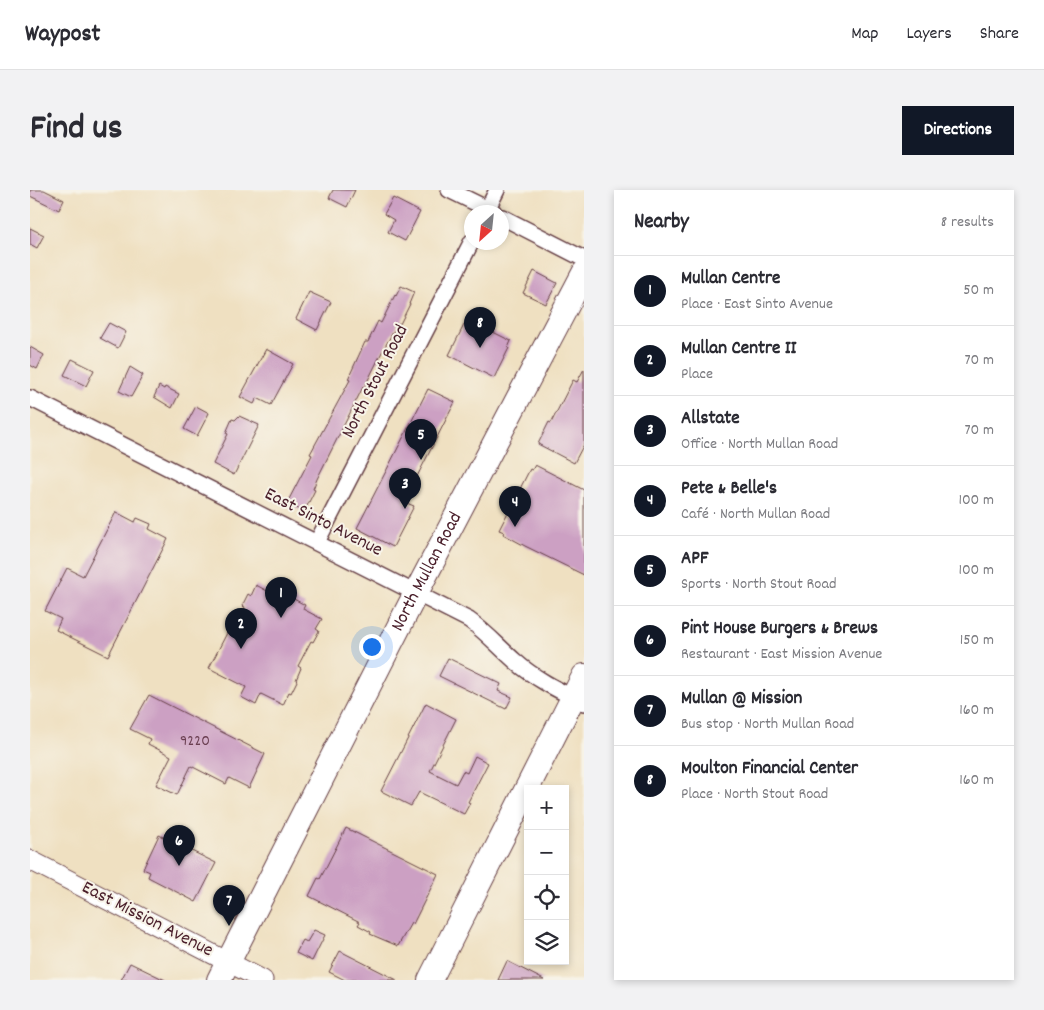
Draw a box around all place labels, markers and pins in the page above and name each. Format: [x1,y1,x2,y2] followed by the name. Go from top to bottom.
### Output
[464,307,496,348] pin: 8
[405,419,437,460] pin: 5
[389,468,421,509] pin: 3
[499,486,531,527] pin: 4
[265,577,297,618] pin: 1
[225,608,257,649] pin: 2
[163,825,195,866] pin: 6
[213,885,245,926] pin: 7

